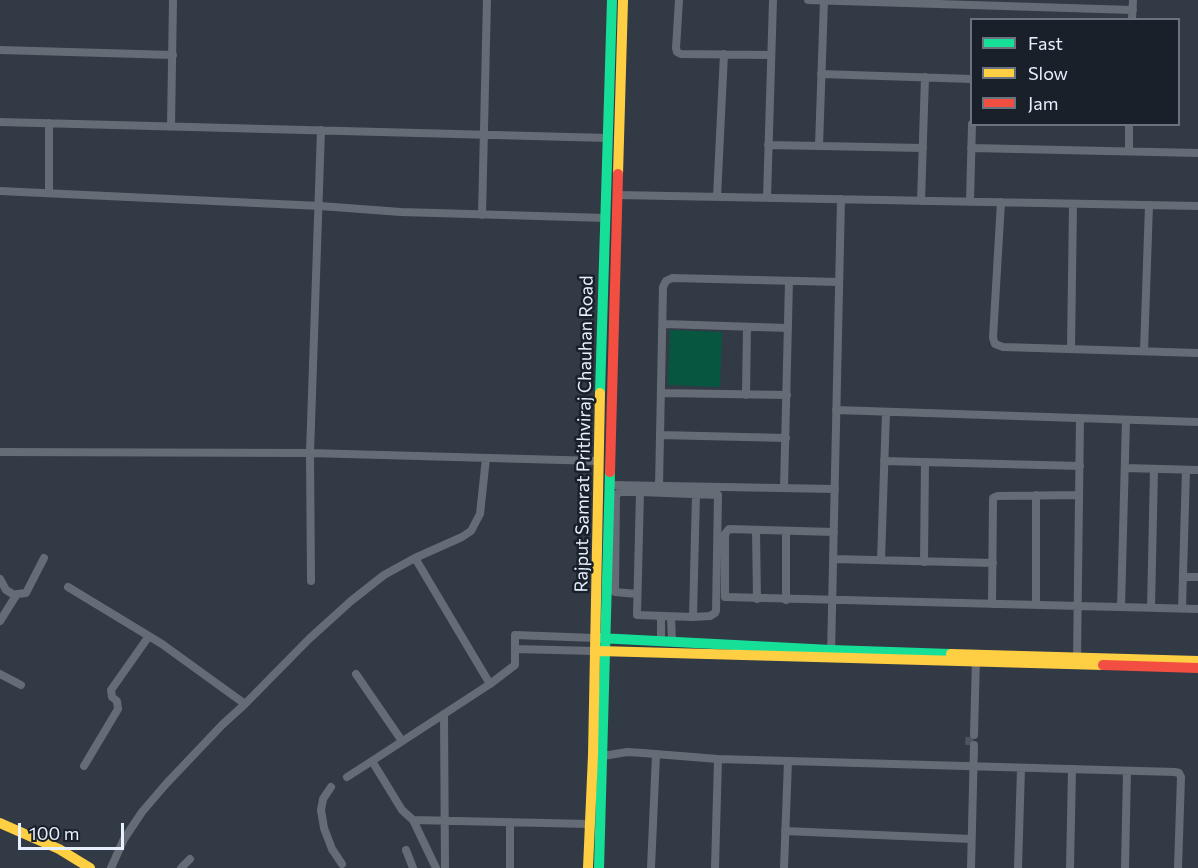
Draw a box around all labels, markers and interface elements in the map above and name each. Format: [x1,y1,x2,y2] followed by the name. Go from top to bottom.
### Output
[970,18,1180,126] legend
[1028,32,1063,54] text: Fast
[1028,62,1068,84] text: Slow
[1028,92,1058,114] text: Jam
[570,275,598,593] street label: Rajput Samrat Prithviraj Chauhan Road
[21,811,128,849] scale bar
[29,822,79,844] text: 100 m

